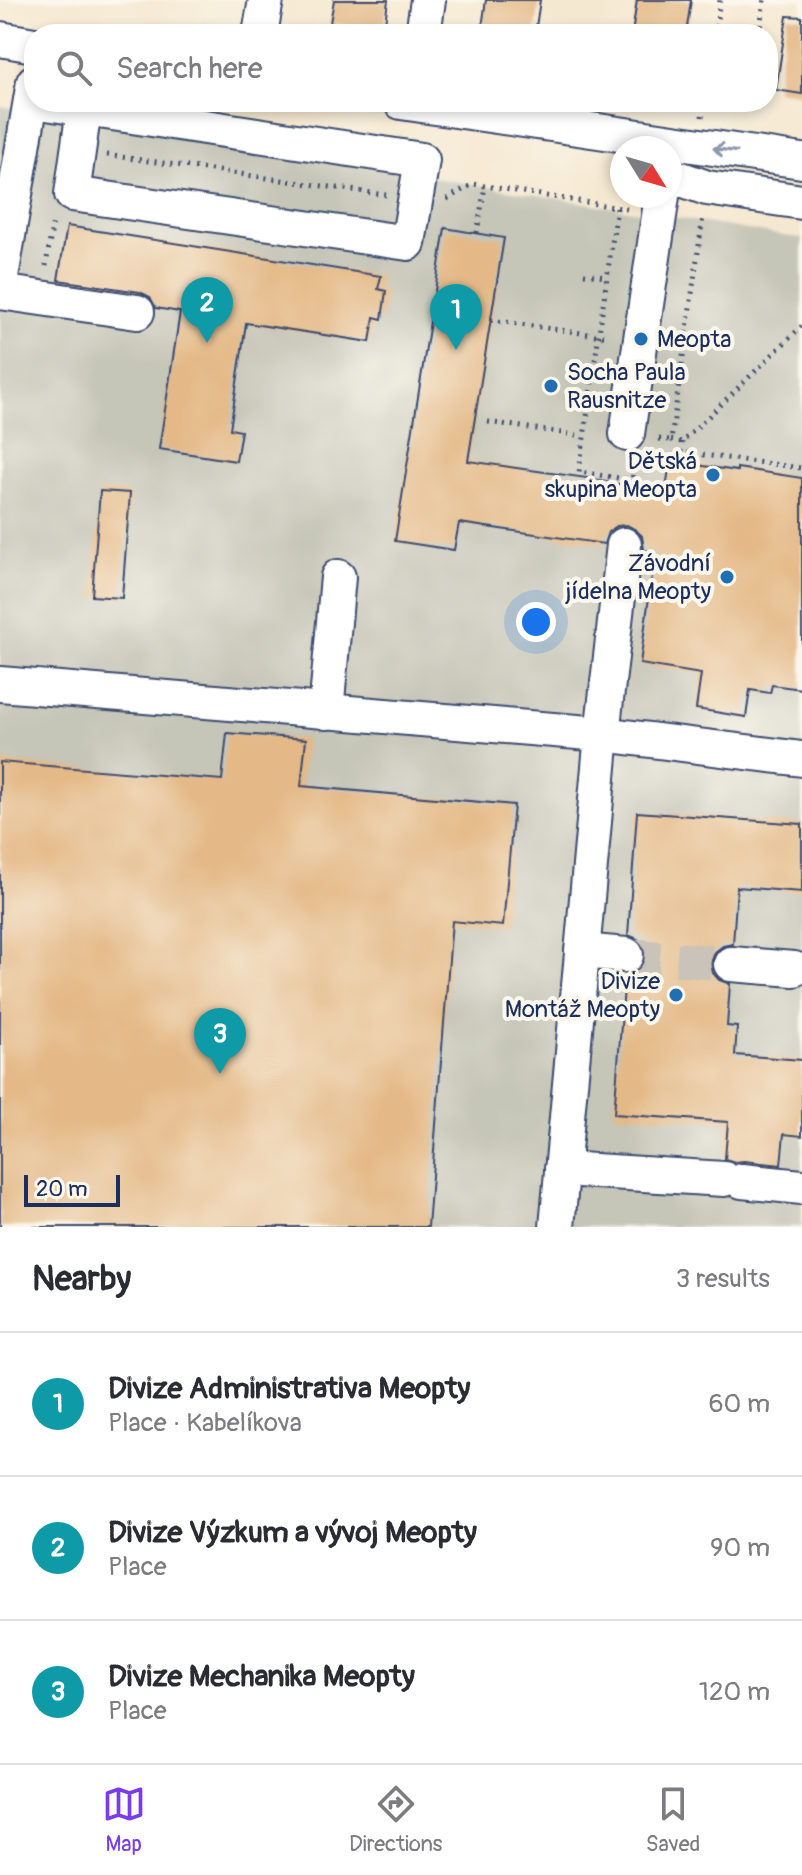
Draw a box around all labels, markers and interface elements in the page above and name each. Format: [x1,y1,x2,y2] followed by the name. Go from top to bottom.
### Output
[24,24,778,112] search box
[52,46,96,90] icon: search
[116,50,263,87] text: Search here
[610,136,682,208] north arrow
[713,142,738,157] one-way arrow
[181,277,233,343] pin: 2
[430,284,482,350] pin: 1
[657,325,731,354] place label: Meopta
[632,330,650,348] marker: Meopta
[567,358,686,415] place label: Socha Paula Rausnitze
[542,377,560,395] marker: Socha Paula Rausnitze
[544,447,697,504] place label: Dětská skupina Meopta
[704,466,722,484] marker: Dětská skupina Meopta
[565,549,711,606] place label: Závodní jídelna Meopty
[718,568,736,586] marker: Závodní jídelna Meopty
[516,602,556,642] your location
[505,967,660,1024] place label: Divize Montáž Meopty
[667,986,685,1004] marker: Divize Montáž Meopty
[194,1008,246,1074] pin: 3
[24,1171,120,1207] scale bar
[36,1175,88,1203] text: 20 m
[32,1258,131,1301] text: Nearby
[676,1263,770,1295] text: 3 results
[108,1370,470,1407] text: Divize Administrativa Meopty
[53,1388,63,1420] text: 1
[708,1388,770,1420] text: 60 m
[108,1407,302,1439] text: Place · Kabelíkova
[108,1514,477,1551] text: Divize Výzkum a vývoj Meopty
[51,1532,65,1564] text: 2
[710,1532,770,1564] text: 90 m
[108,1551,167,1583] text: Place
[108,1658,415,1695] text: Divize Mechanika Meopty
[51,1676,65,1708] text: 3
[699,1676,770,1708] text: 120 m
[108,1695,167,1727] text: Place
[102,1782,146,1858] tab: Map
[349,1782,442,1858] tab: Directions
[646,1782,700,1858] tab: Saved

